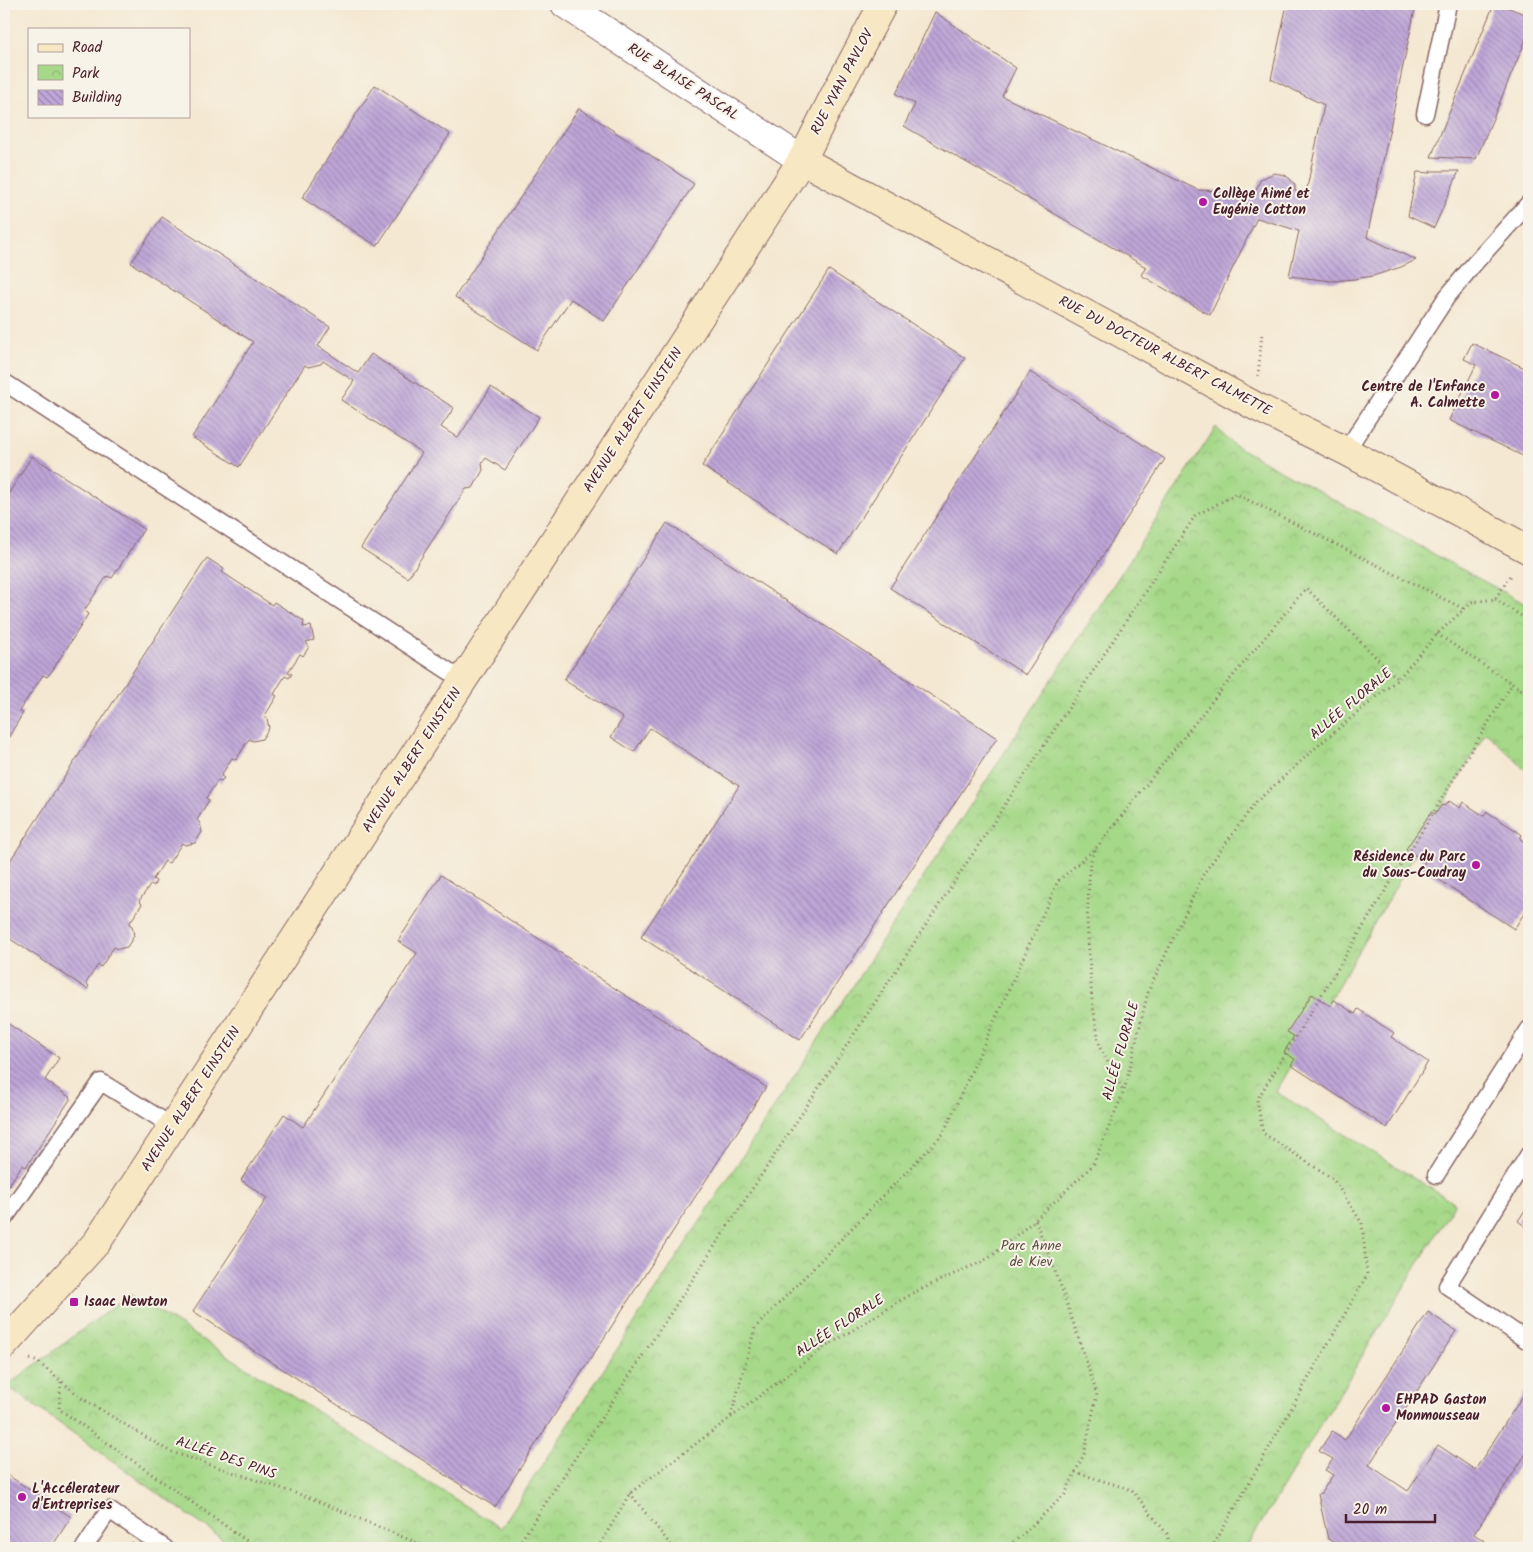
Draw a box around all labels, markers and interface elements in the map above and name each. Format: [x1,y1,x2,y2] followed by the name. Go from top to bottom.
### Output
[805,24,880,139] street label: RUE YVAN PAVLOV
[28,28,190,118] legend
[72,36,103,60] text: Road
[623,38,743,126] street label: RUE BLAISE PASCAL
[72,62,100,86] text: Park
[72,86,122,110] text: Building
[1213,183,1310,221] place label: Collège Aimé et Eugénie Cotton
[1197,196,1209,208] marker: Collège Aimé et Eugénie Cotton
[1054,290,1276,422] street label: RUE DU DOCTEUR ALBERT CALMETTE
[578,343,689,497] street label: AVENUE ALBERT EINSTEIN
[1361,376,1485,414] place label: Centre de l'Enfance A. Calmette
[1489,389,1501,401] marker: Centre de l'Enfance A. Calmette
[1305,662,1398,745] street label: ALLÉE FLORALE
[357,683,468,837] street label: AVENUE ALBERT EINSTEIN
[1353,846,1467,884] place label: Résidence du Parc du Sous-Coudray
[1470,859,1482,871] marker: Résidence du Parc du Sous-Coudray
[1096,998,1146,1103] street label: ALLÉE FLORALE
[136,1022,247,1176] street label: AVENUE ALBERT EINSTEIN
[1001,1235,1062,1273] park label: Parc Anne de Kiev
[791,1289,889,1363] street label: ALLÉE FLORALE
[84,1291,168,1313] place label: Isaac Newton
[68,1296,80,1308] marker: Isaac Newton
[1396,1389,1487,1427] place label: EHPAD Gaston Monmousseau
[1380,1402,1392,1414] marker: EHPAD Gaston Monmousseau
[173,1431,280,1486] street label: ALLÉE DES PINS
[32,1478,120,1516] place label: L'Accélerateur d'Entreprises
[16,1491,28,1503] marker: L'Accélerateur d'Entreprises
[1346,1492,1434,1524] scale bar
[1353,1498,1387,1522] text: 20 m

